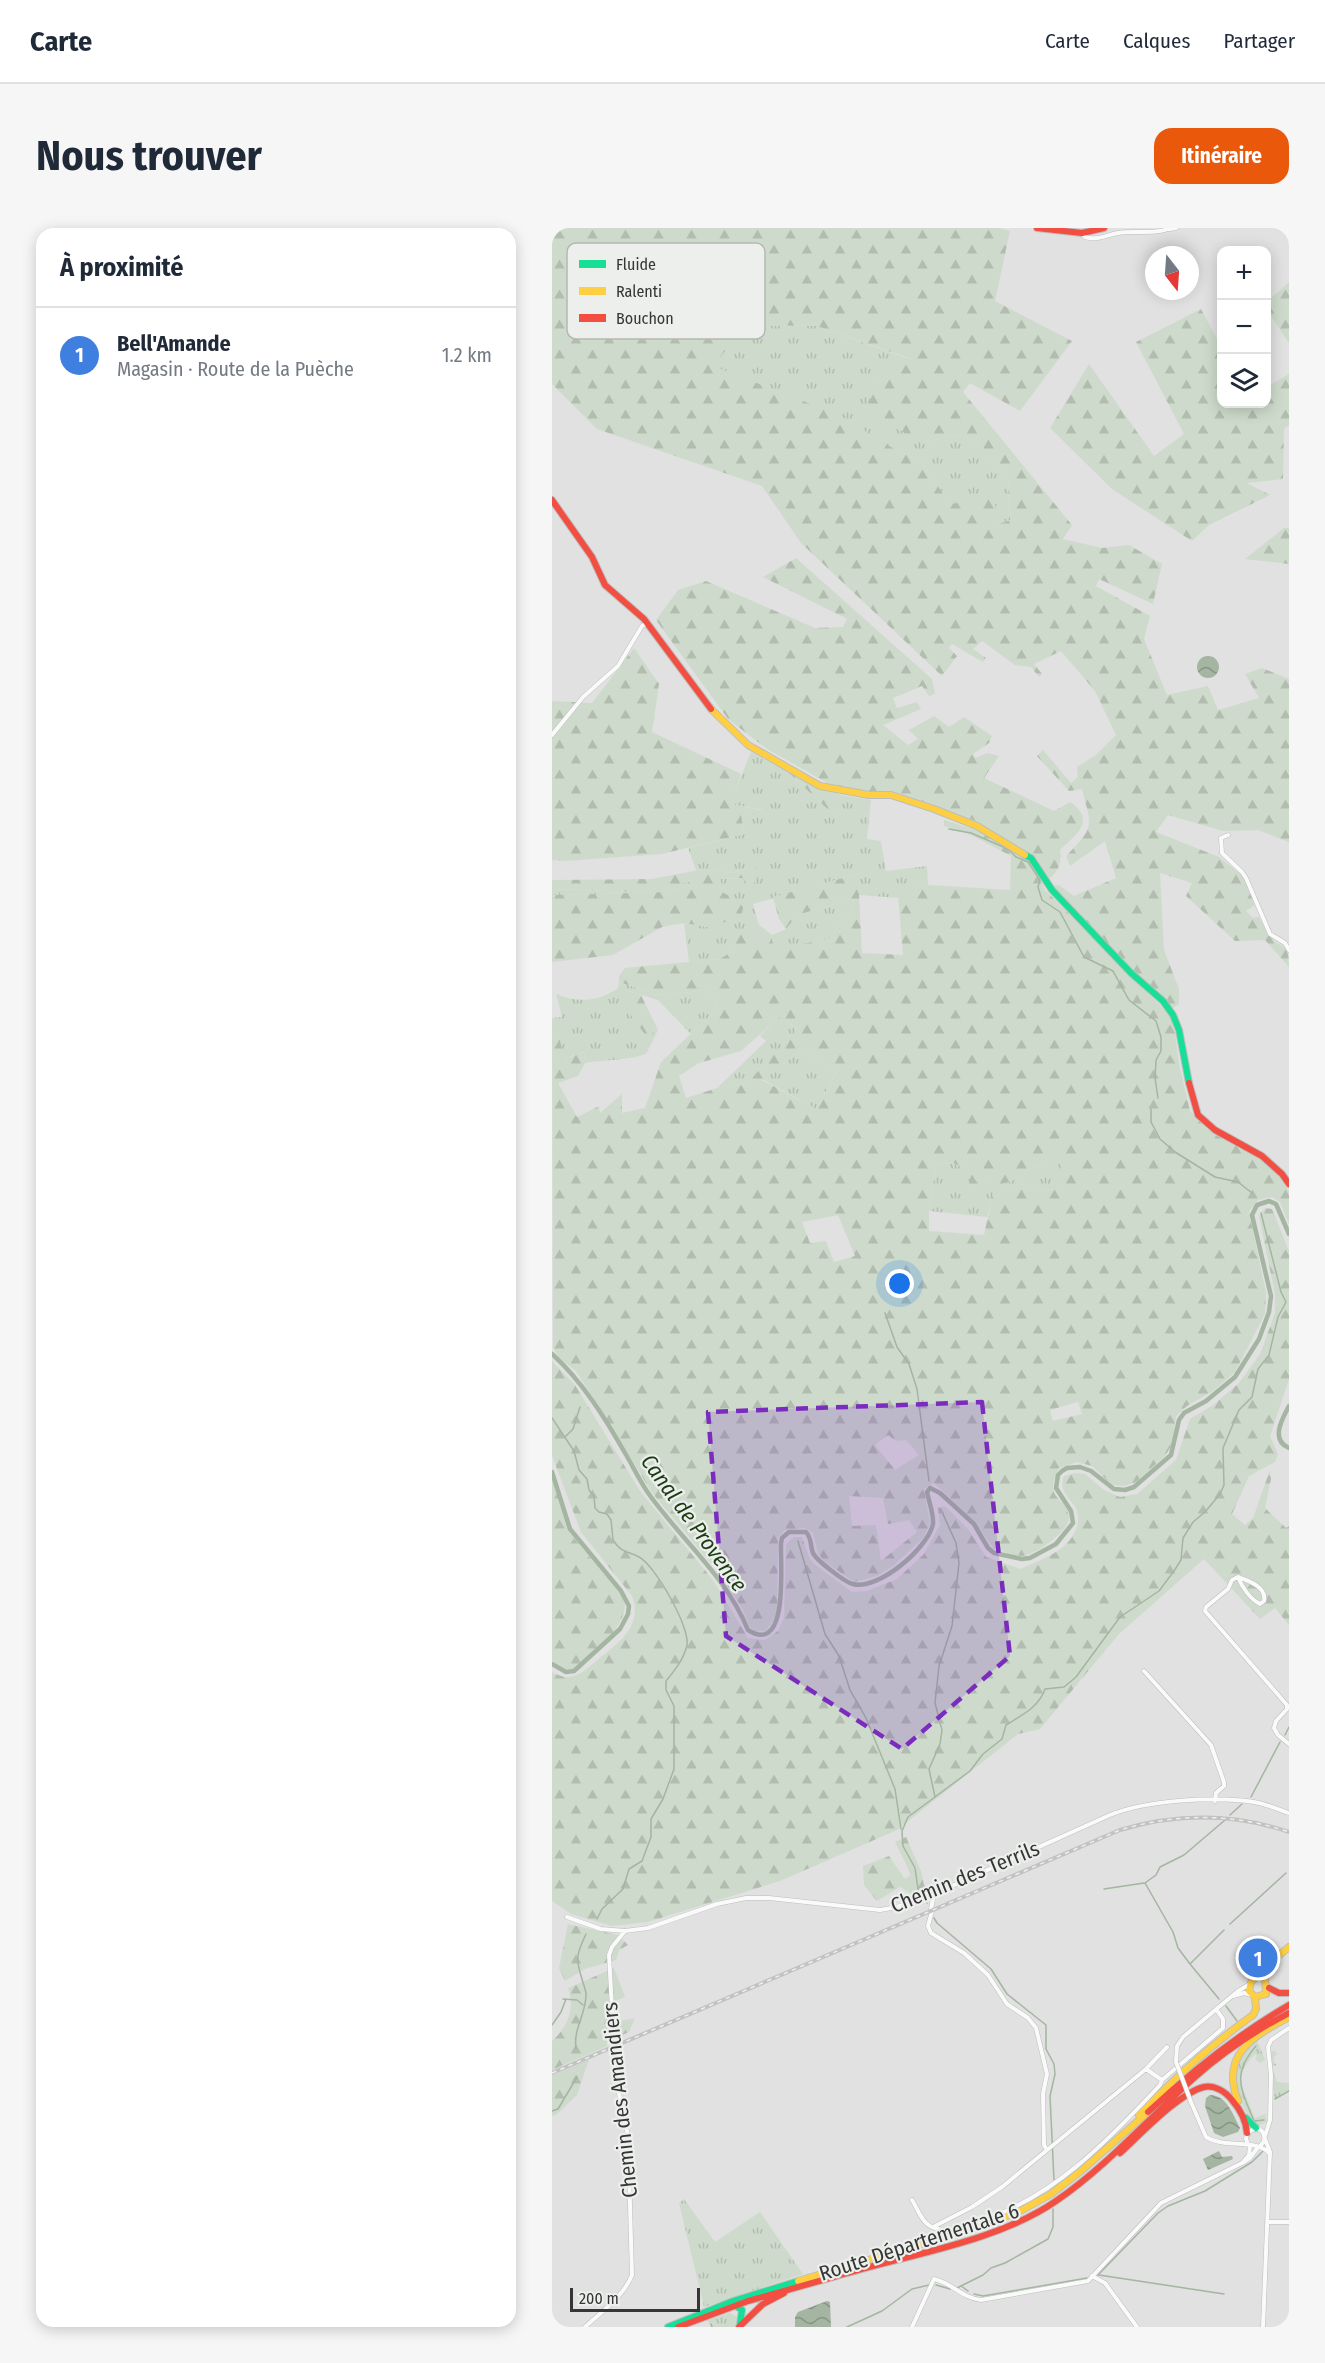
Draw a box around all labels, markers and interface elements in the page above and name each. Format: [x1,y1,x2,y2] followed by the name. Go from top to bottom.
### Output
[30,25,92,58] text: Carte
[1045,28,1090,54] text: Carte
[1123,28,1190,54] text: Calques
[1223,28,1295,54] text: Partager
[1154,128,1289,184] button: Itinéraire
[36,131,262,181] text: Nous trouver
[567,243,765,339] legend
[1145,246,1199,300] north arrow
[1217,246,1271,408] map controls
[1217,246,1271,300] button: +
[60,252,183,283] text: À proximité
[616,255,656,274] text: Fluide
[616,282,662,301] text: Ralenti
[1217,300,1271,354] button: −
[616,309,674,328] text: Bouchon
[117,330,231,357] text: Bell'Amande
[75,343,84,367] text: 1
[442,343,492,367] text: 1.2 km
[1217,354,1271,408] button: layers
[117,357,354,381] text: Magasin · Route de la Puèche
[885,1269,914,1298] your location
[635,1449,753,1597] water label: Canal de Provence
[887,1835,1043,1919] street label: Chemin des Terrils
[1238,1936,1278,1980] pin: 1
[597,2001,643,2199] street label: Chemin des Amandiers
[816,2197,1022,2287] street label: Route Départementale 6
[570,2285,700,2312] scale bar
[579,2289,619,2308] text: 200 m

